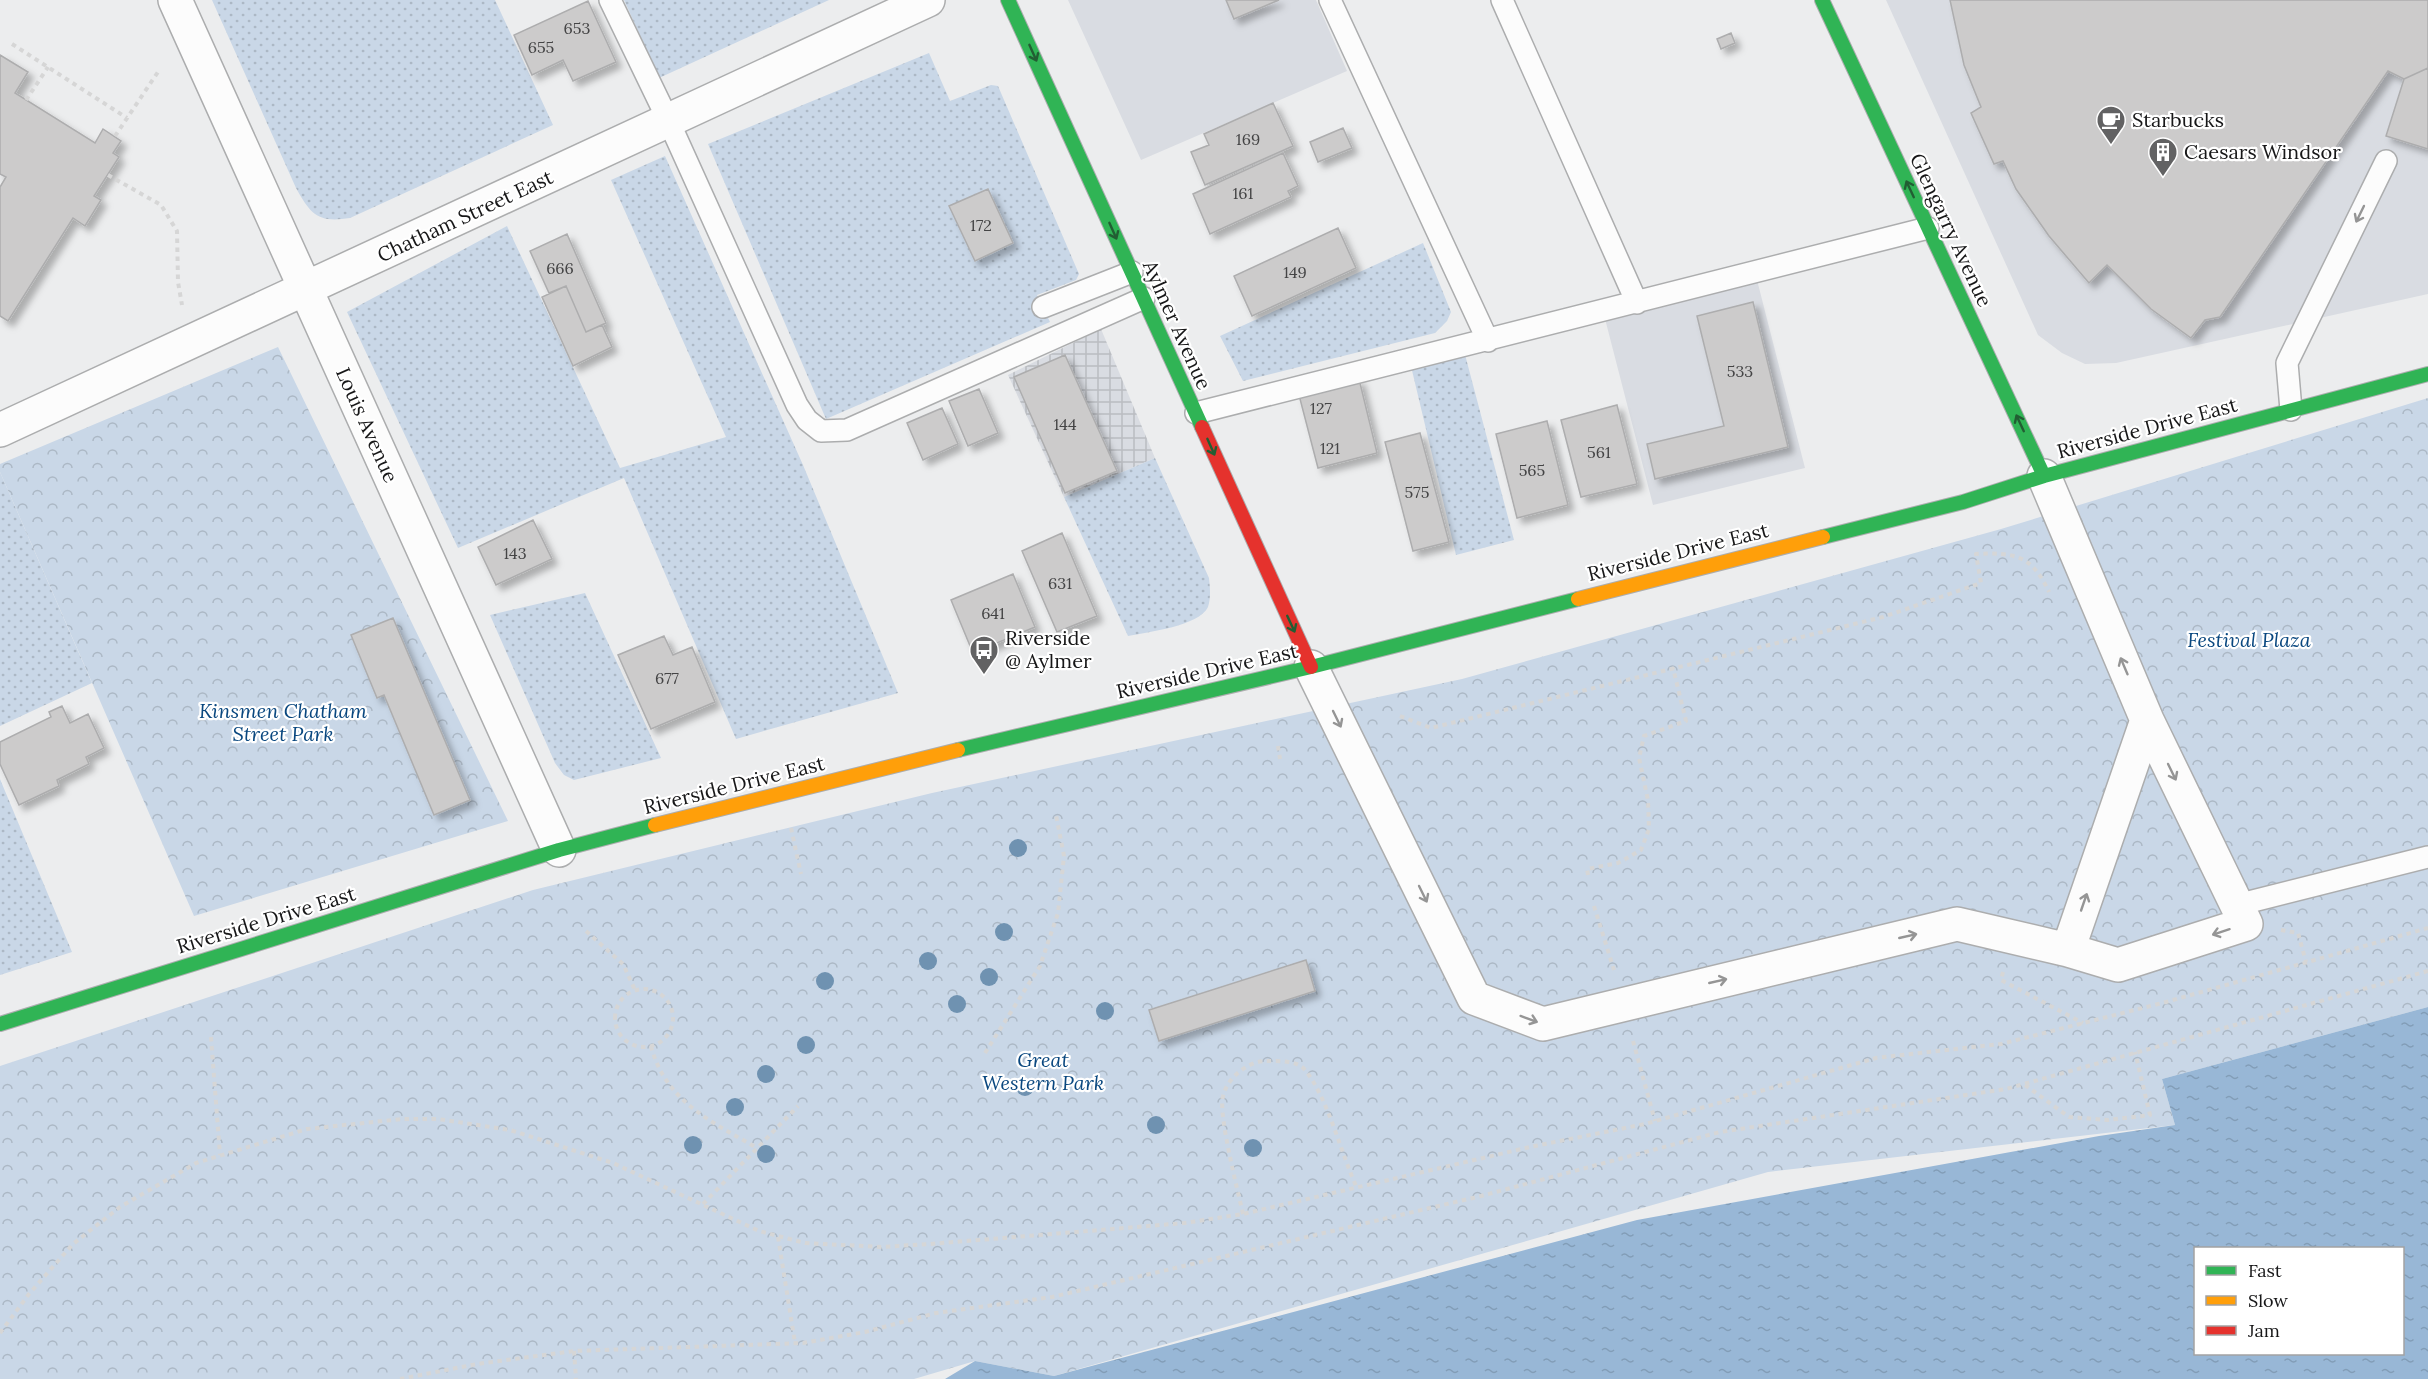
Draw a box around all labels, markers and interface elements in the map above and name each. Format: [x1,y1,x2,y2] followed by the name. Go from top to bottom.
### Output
[564,18,591,38] house number: 653
[528,37,554,57] house number: 655
[1027,44,1039,62] one-way arrow
[2095,104,2127,146] cafe icon: Starbucks
[2132,107,2224,132] place label: Starbucks
[1236,129,1260,149] house number: 169
[2147,136,2179,178] building icon: Caesars Windsor
[2184,139,2341,164] place label: Caesars Windsor
[1905,149,1998,311] street label: Glengarry Avenue
[373,164,557,267] street label: Chatham Street East
[1904,181,1916,199] one-way arrow
[1233,183,1254,203] house number: 161
[2354,204,2366,222] one-way arrow
[970,215,992,235] house number: 172
[1108,221,1119,239] one-way arrow
[1137,255,1217,393] street label: Aylmer Avenue
[546,258,574,278] house number: 666
[1283,262,1307,282] house number: 149
[1727,361,1753,381] house number: 533
[331,363,404,486] street label: Louis Avenue
[2054,391,2240,464] street label: Riverside Drive East
[1310,398,1333,418] house number: 127
[1053,414,1077,434] house number: 144
[2013,414,2025,432] one-way arrow
[1206,437,1217,455] one-way arrow
[1320,438,1340,458] house number: 121
[1587,442,1611,462] house number: 561
[1519,460,1545,480] house number: 565
[1405,482,1429,502] house number: 575
[1585,517,1771,586] street label: Riverside Drive East
[503,543,527,563] house number: 143
[1048,573,1072,593] house number: 631
[981,603,1005,623] house number: 641
[1286,615,1298,633] one-way arrow
[1005,625,1092,673] place label: Riverside @ Aylmer
[2187,627,2311,652] park label: Festival Plaza
[968,634,1000,676] bus stop icon: Riverside @ Aylmer
[1114,637,1300,704] street label: Riverside Drive East
[2118,657,2129,675] one-way arrow
[655,668,680,688] house number: 677
[199,698,368,746] park label: Kinsmen Chatham Street Park
[1331,710,1343,728] one-way arrow
[641,750,827,819] street label: Riverside Drive East
[2167,763,2179,781] one-way arrow
[173,880,359,959] street label: Riverside Drive East
[1417,885,1429,903] one-way arrow
[2080,893,2091,912] one-way arrow
[2212,927,2231,938] one-way arrow
[1898,929,1917,941] one-way arrow
[1708,975,1727,987] one-way arrow
[1519,1014,1538,1025] one-way arrow
[982,1047,1104,1095] park label: Great Western Park
[2194,1247,2404,1355] legend
[2248,1259,2282,1282] text: Fast
[2248,1289,2288,1312] text: Slow
[2247,1319,2280,1342] text: Jam

